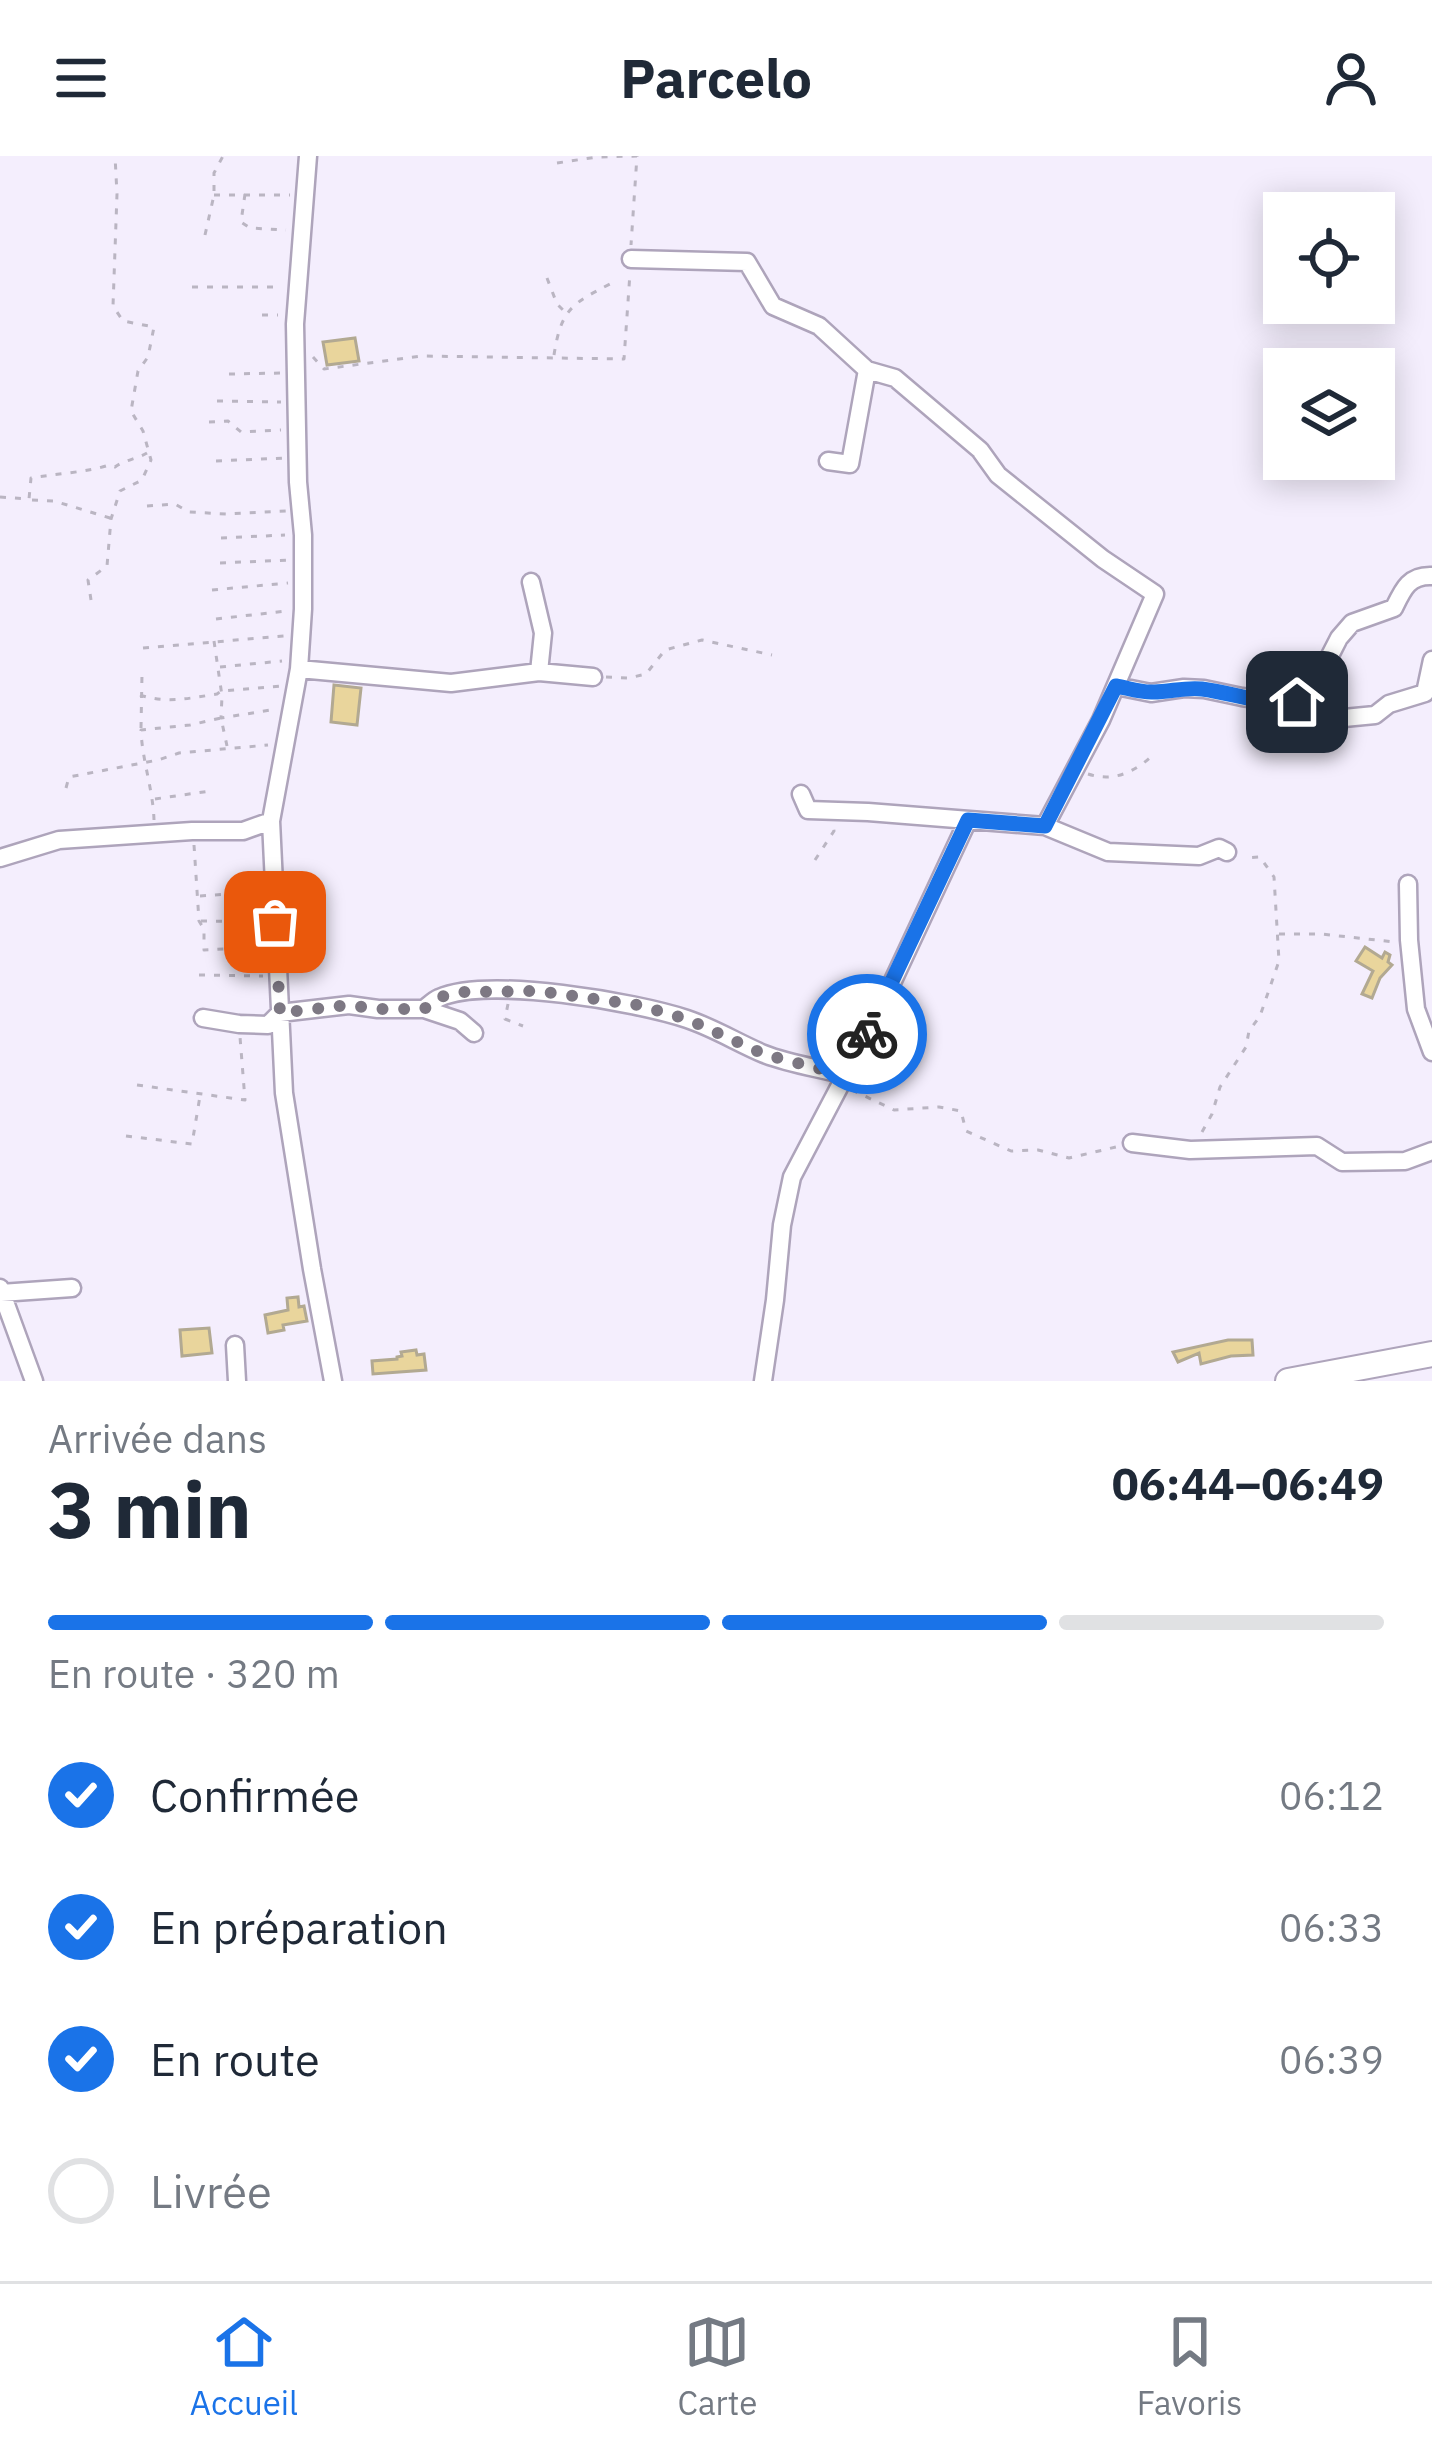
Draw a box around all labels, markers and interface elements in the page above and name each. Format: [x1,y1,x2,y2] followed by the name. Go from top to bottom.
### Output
[620,43,812,113] text: Parcelo
[48,45,114,111] icon: menu
[1318,45,1384,111] icon: person
[1263,192,1395,480] map controls
[1263,192,1395,324] button: locate
[1263,348,1395,480] button: layers
[1246,651,1348,753] pin
[1264,669,1330,735] icon: home
[224,871,326,973] pin
[242,889,308,955] icon: bag
[807,974,927,1094] courier
[834,1001,900,1067] icon: bike
[48,1413,267,1464] text: Arrivée dans
[1112,1454,1384,1512] text: 06:44–06:49
[48,1458,252,1559] text: 3 min
[48,1648,340,1699] text: En route · 320 m
[48,1762,114,1828] icon: check
[150,1766,359,1824] text: Confirmée
[1279,1770,1384,1821] text: 06:12
[48,1894,114,1960] icon: check
[150,1898,448,1956] text: En préparation
[1279,1902,1384,1953] text: 06:33
[48,2026,114,2092] icon: check
[150,2030,320,2088] text: En route
[1279,2034,1384,2085] text: 06:39
[150,2162,272,2220] text: Livrée
[190,2309,298,2424] tab: Accueil
[677,2309,757,2424] tab: Carte
[1137,2309,1242,2424] tab: Favoris

